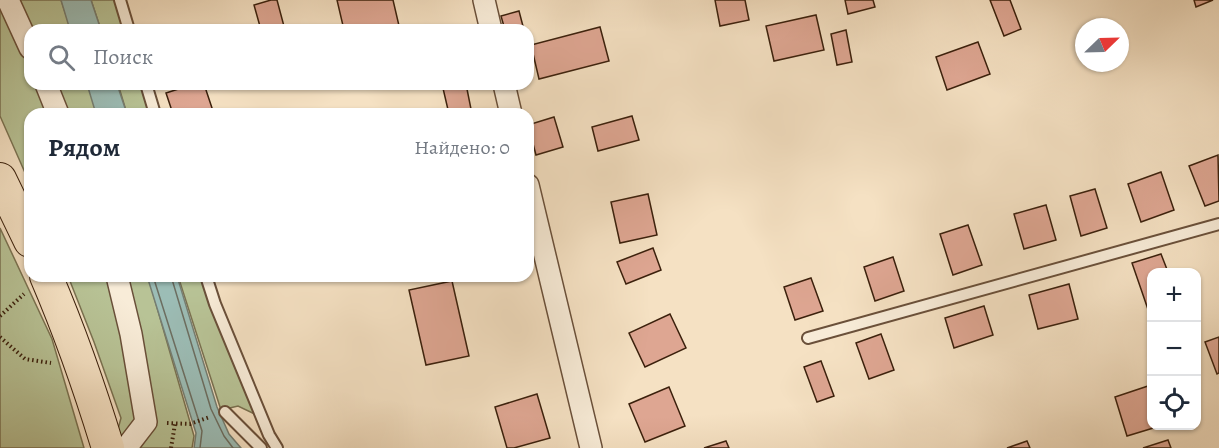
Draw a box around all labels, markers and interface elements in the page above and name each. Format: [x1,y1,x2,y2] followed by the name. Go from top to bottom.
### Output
[1075,18,1129,72] north arrow
[24,24,534,90] search box
[45,41,78,74] icon: search
[93,42,153,72] text: Поиск
[48,130,120,165] text: Рядом
[414,134,510,161] text: Найдено: 0
[1147,268,1201,430] map controls
[1147,268,1201,322] button: +
[1147,322,1201,376] button: −
[1147,376,1201,430] button: locate

